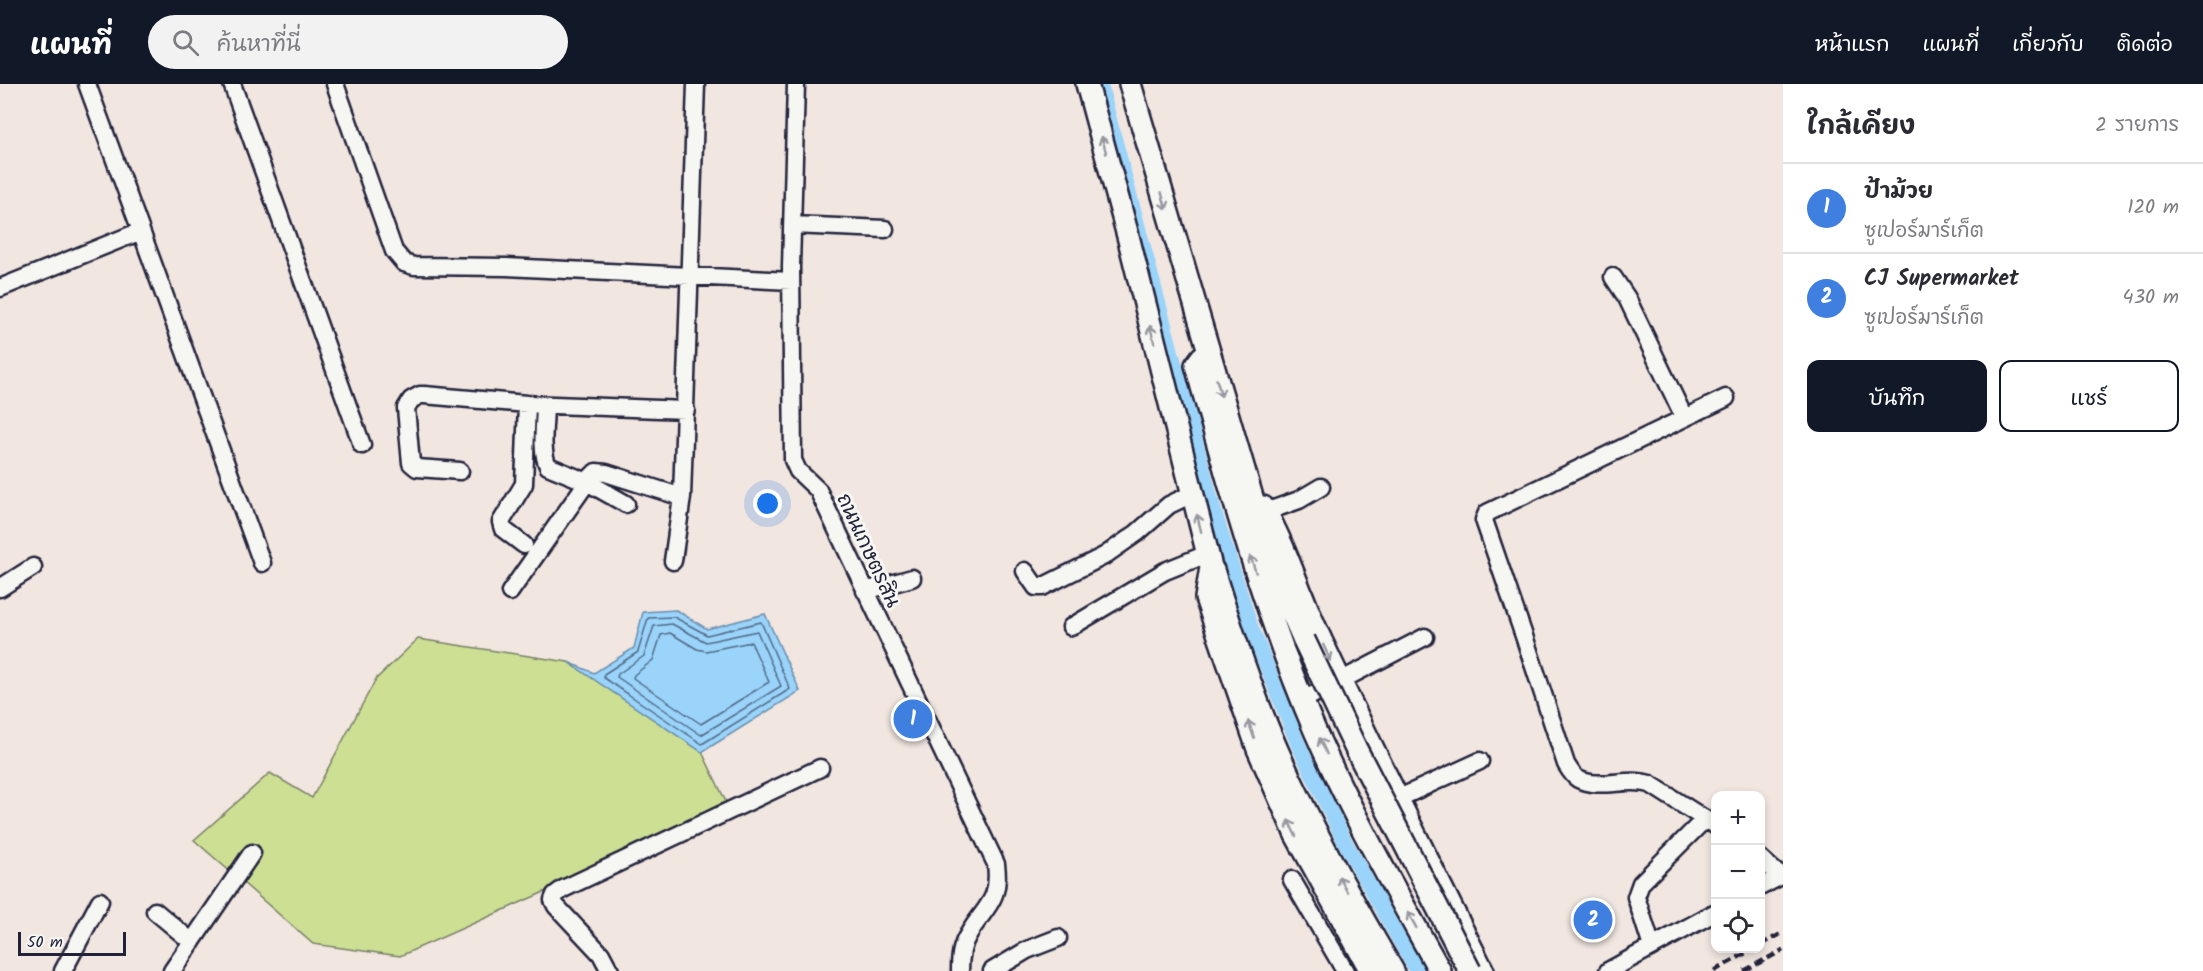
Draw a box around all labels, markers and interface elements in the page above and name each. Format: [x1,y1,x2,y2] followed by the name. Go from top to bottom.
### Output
[148,15,568,69] search box
[30,24,112,69] text: แผนที่
[169,26,202,59] icon: search
[217,28,301,63] text: ค้นหาที่นี่
[1815,29,1890,62] text: หน้าแรก
[1923,29,1979,62] text: แผนที่
[2012,29,2084,62] text: เกี่ยวกับ
[2117,29,2173,62] text: ติดต่อ
[1807,106,1915,148] text: ใกล้เคียง
[2095,110,2179,142] text: 2 รายการ
[1097,136,1109,155] one-way arrow
[1864,175,1933,210] text: ป้าม้วย
[1159,191,1170,210] one-way arrow
[1823,192,1830,224] text: 1
[2127,192,2179,224] text: 120 m
[1864,216,1984,248] text: ซูเปอร์มาร์เก็ต
[1864,262,2019,297] text: CJ Supermarket
[1821,282,1832,314] text: 2
[2123,282,2179,314] text: 430 m
[1864,303,1984,335] text: ซูเปอร์มาร์เก็ต
[1146,324,1158,343] one-way arrow
[1807,360,1987,432] button: บันทึก
[1999,360,2179,432] button: แชร์
[1214,378,1225,397] one-way arrow
[827,488,908,614] street label: ถนนเกษตรสิน
[753,489,782,518] your location
[1193,514,1205,533] one-way arrow
[1247,555,1258,574] one-way arrow
[1321,643,1333,661] one-way arrow
[894,696,932,742] pin: 1
[1245,720,1256,739] one-way arrow
[1316,738,1328,756] one-way arrow
[1711,791,1765,953] map controls
[1711,791,1765,845] button: +
[1286,819,1298,837] one-way arrow
[1711,845,1765,899] button: −
[1337,876,1349,893] one-way arrow
[1574,898,1612,942] pin: 2
[1711,899,1765,953] button: locate
[1405,912,1417,929] one-way arrow
[18,929,126,956] scale bar
[27,930,63,955] text: 50 m

